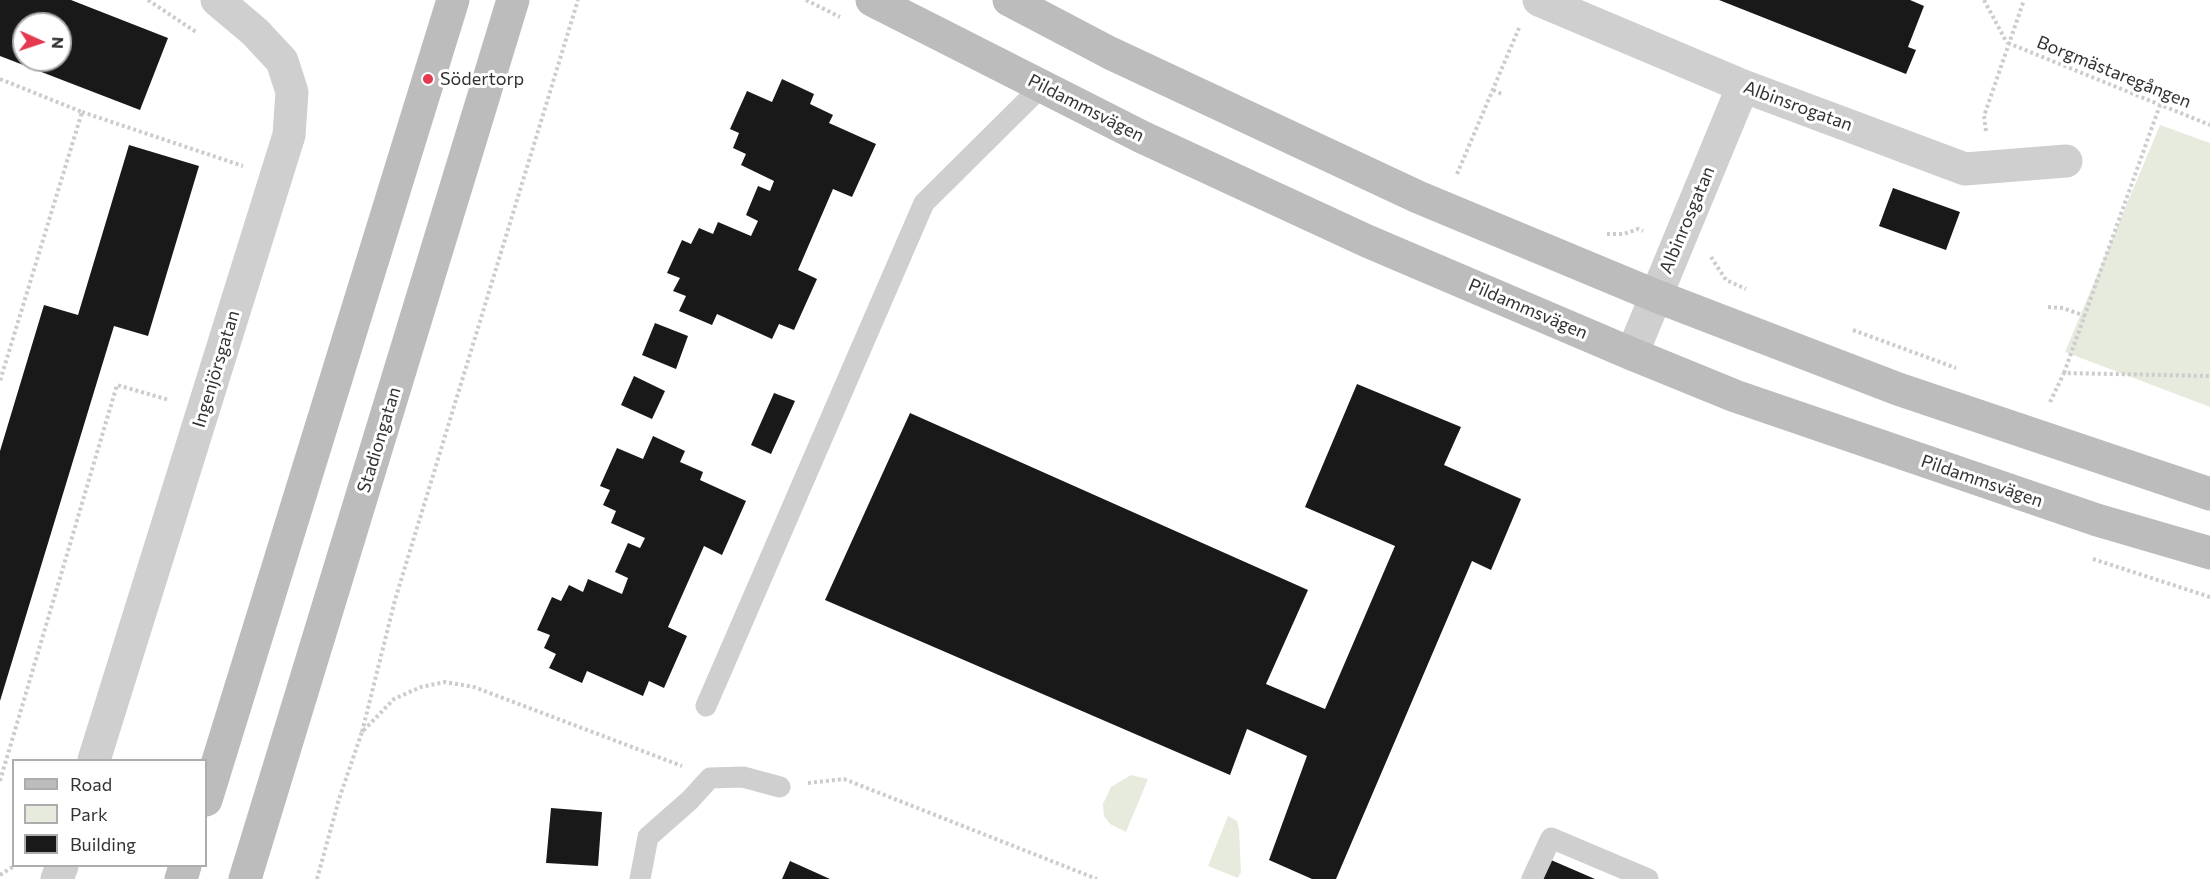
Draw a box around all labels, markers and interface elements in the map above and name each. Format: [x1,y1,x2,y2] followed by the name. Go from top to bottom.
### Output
[12,12,72,72] north arrow
[2034,31,2194,113] street label: Borgmästaregången
[49,36,68,49] text: N
[440,68,524,90] place label: Södertorp
[1024,69,1148,147] street label: Pildammsvägen
[421,72,435,86] marker: Södertorp
[1740,76,1856,136] street label: Albinsrogatan
[1655,163,1719,277] street label: Albinrosgatan
[1465,274,1591,344] street label: Pildammsvägen
[188,308,244,430] street label: Ingenjörsgatan
[353,385,405,495] street label: Stadiongatan
[1918,450,2046,512] street label: Pildammsvägen
[12,759,207,867] legend
[70,773,112,795] text: Road
[70,803,108,825] text: Park
[70,833,136,855] text: Building

